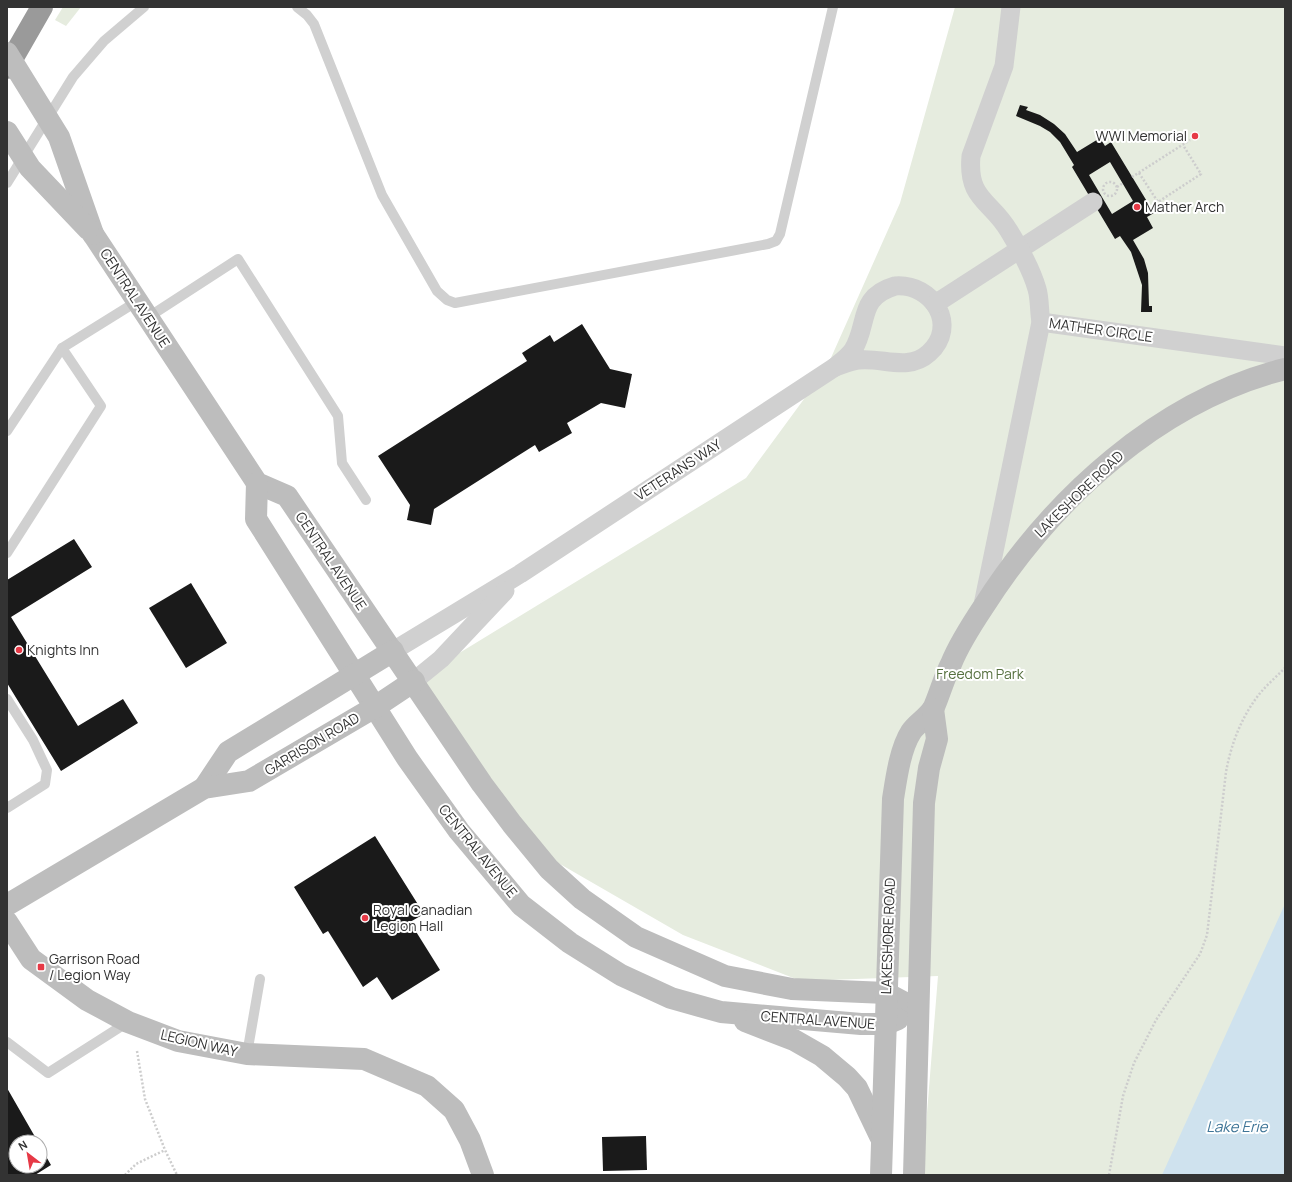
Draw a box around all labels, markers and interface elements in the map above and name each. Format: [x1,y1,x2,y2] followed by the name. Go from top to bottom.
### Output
[1096,126,1187,145] place label: WWI Memorial
[1190,131,1200,141] marker: WWI Memorial
[1145,197,1224,216] place label: Mather Arch
[1132,202,1142,212] marker: Mather Arch
[96,245,175,351] street label: CENTRAL AVENUE
[1048,313,1154,346] street label: MATHER CIRCLE
[631,434,725,505] street label: VETERANS WAY
[1030,446,1127,541] street label: LAKESHORE ROAD
[291,508,371,614] street label: CENTRAL AVENUE
[27,640,99,659] place label: Knights Inn
[14,645,24,655] marker: Knights Inn
[936,664,1025,683] park label: Freedom Park
[261,708,363,779] street label: GARRISON ROAD
[435,800,522,901] street label: CENTRAL AVENUE
[876,877,899,995] street label: LAKESHORE ROAD
[373,900,472,935] place label: Royal Canadian Legion Hall
[360,913,370,923] marker: Royal Canadian Legion Hall
[49,949,140,984] place label: Garrison Road / Legion Way
[36,962,46,972] marker: Garrison Road / Legion Way
[760,1006,876,1033] street label: CENTRAL AVENUE
[159,1024,240,1061] street label: LEGION WAY
[1206,1116,1269,1137] water label: Lake Erie
[8,1134,48,1174] north arrow
[15,1136,30,1153] text: N

